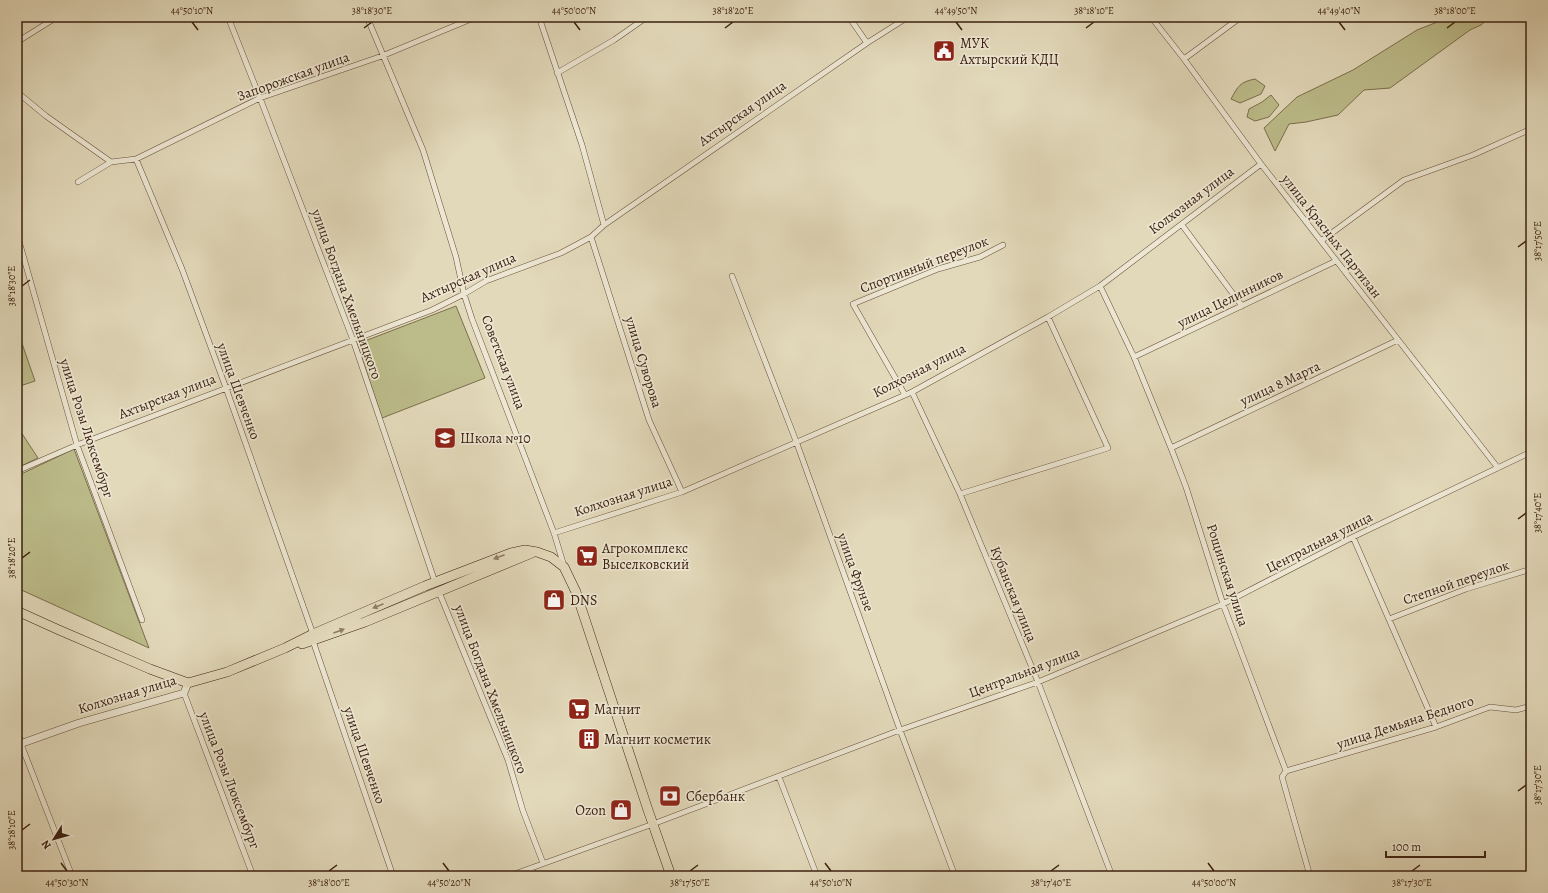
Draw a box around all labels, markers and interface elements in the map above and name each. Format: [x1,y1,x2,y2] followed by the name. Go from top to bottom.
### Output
[171,4,213,17] text: 44°50'10"N
[352,4,392,17] text: 38°18'30"E
[552,4,596,17] text: 44°50'00"N
[712,4,754,17] text: 38°18'20"E
[935,4,977,17] text: 44°49'50"N
[1074,4,1114,17] text: 38°18'10"E
[1318,4,1360,17] text: 44°49'40"N
[1434,4,1476,17] text: 38°18'00"E
[959,34,1059,69] place label: МУК Ахтырский КДЦ
[931,38,957,64] public building icon: МУК Ахтырский КДЦ
[234,47,352,106] street label: Запорожская улица
[694,76,790,151] street label: Ахтырская улица
[1145,162,1238,239] street label: Колхозная улица
[1277,170,1386,302] street label: улица Красных Партизан
[307,206,386,382] street label: улица Богдана Хмельницкого
[1531,221,1544,261] text: 38°17'50"E
[857,231,991,298] street label: Спортивный переулок
[416,248,519,307] street label: Ахтырская улица
[1173,265,1286,333] street label: улица Целинников
[5,266,18,306] text: 38°18'30"E
[477,312,530,413] street label: Советская улица
[620,313,667,411] street label: улица Суворова
[212,339,265,442] street label: улица Шевченко
[869,339,970,402] street label: Колхозная улица
[55,355,118,500] street label: улица Розы Люксембург
[1236,356,1324,411] street label: улица 8 Марта
[115,369,219,424] street label: Ахтырская улица
[432,425,458,451] school or university icon: Школа №10
[460,429,531,448] place label: Школа №10
[572,471,675,521] street label: Колхозная улица
[1531,493,1544,533] text: 38°17'40"E
[1263,507,1376,578] street label: Центральная улица
[1202,521,1253,629] street label: Рощинская улица
[832,529,879,614] street label: улица Фрунзе
[5,537,18,579] text: 38°18'20"E
[601,539,689,574] place label: Агрокомплекс Выселковский
[574,543,600,569] supermarket icon: Агрокомплекс Выселковский
[986,544,1042,645] street label: Кубанская улица
[492,555,504,561] one-way arrow
[1400,555,1512,610] street label: Степной переулок
[541,587,567,613] shop icon: DNS
[570,591,597,610] place label: DNS
[449,601,532,776] street label: улица Богдана Хмельницкого
[373,603,384,609] one-way arrow
[334,628,346,634] one-way arrow
[966,642,1083,702] street label: Центральная улица
[76,670,179,718] street label: Колхозная улица
[1333,691,1476,754] street label: улица Демьяна Бедного
[566,696,592,722] supermarket icon: Магнит
[594,700,641,719] place label: Магнит
[339,703,390,806] street label: улица Шевченко
[194,708,264,852] street label: улица Розы Люксембург
[576,726,602,752] building icon: Магнит косметик
[604,730,711,749] place label: Магнит косметик
[1531,765,1544,805] text: 38°17'30"E
[657,783,683,809] bank icon: Сбербанк
[686,787,745,806] place label: Сбербанк
[608,797,634,823] shop icon: Ozon
[575,801,606,820] place label: Ozon
[5,810,18,850] text: 38°18'10"E
[34,819,74,859] north arrow
[1386,833,1485,859] scale bar
[38,837,55,852] text: N
[1392,839,1421,855] text: 100 m
[45,876,89,889] text: 44°50'30"N
[308,876,350,889] text: 38°18'00"E
[427,876,471,889] text: 44°50'20"N
[670,876,710,889] text: 38°17'50"E
[810,876,852,889] text: 44°50'10"N
[1031,876,1071,889] text: 38°17'40"E
[1192,876,1236,889] text: 44°50'00"N
[1392,876,1432,889] text: 38°17'30"E

